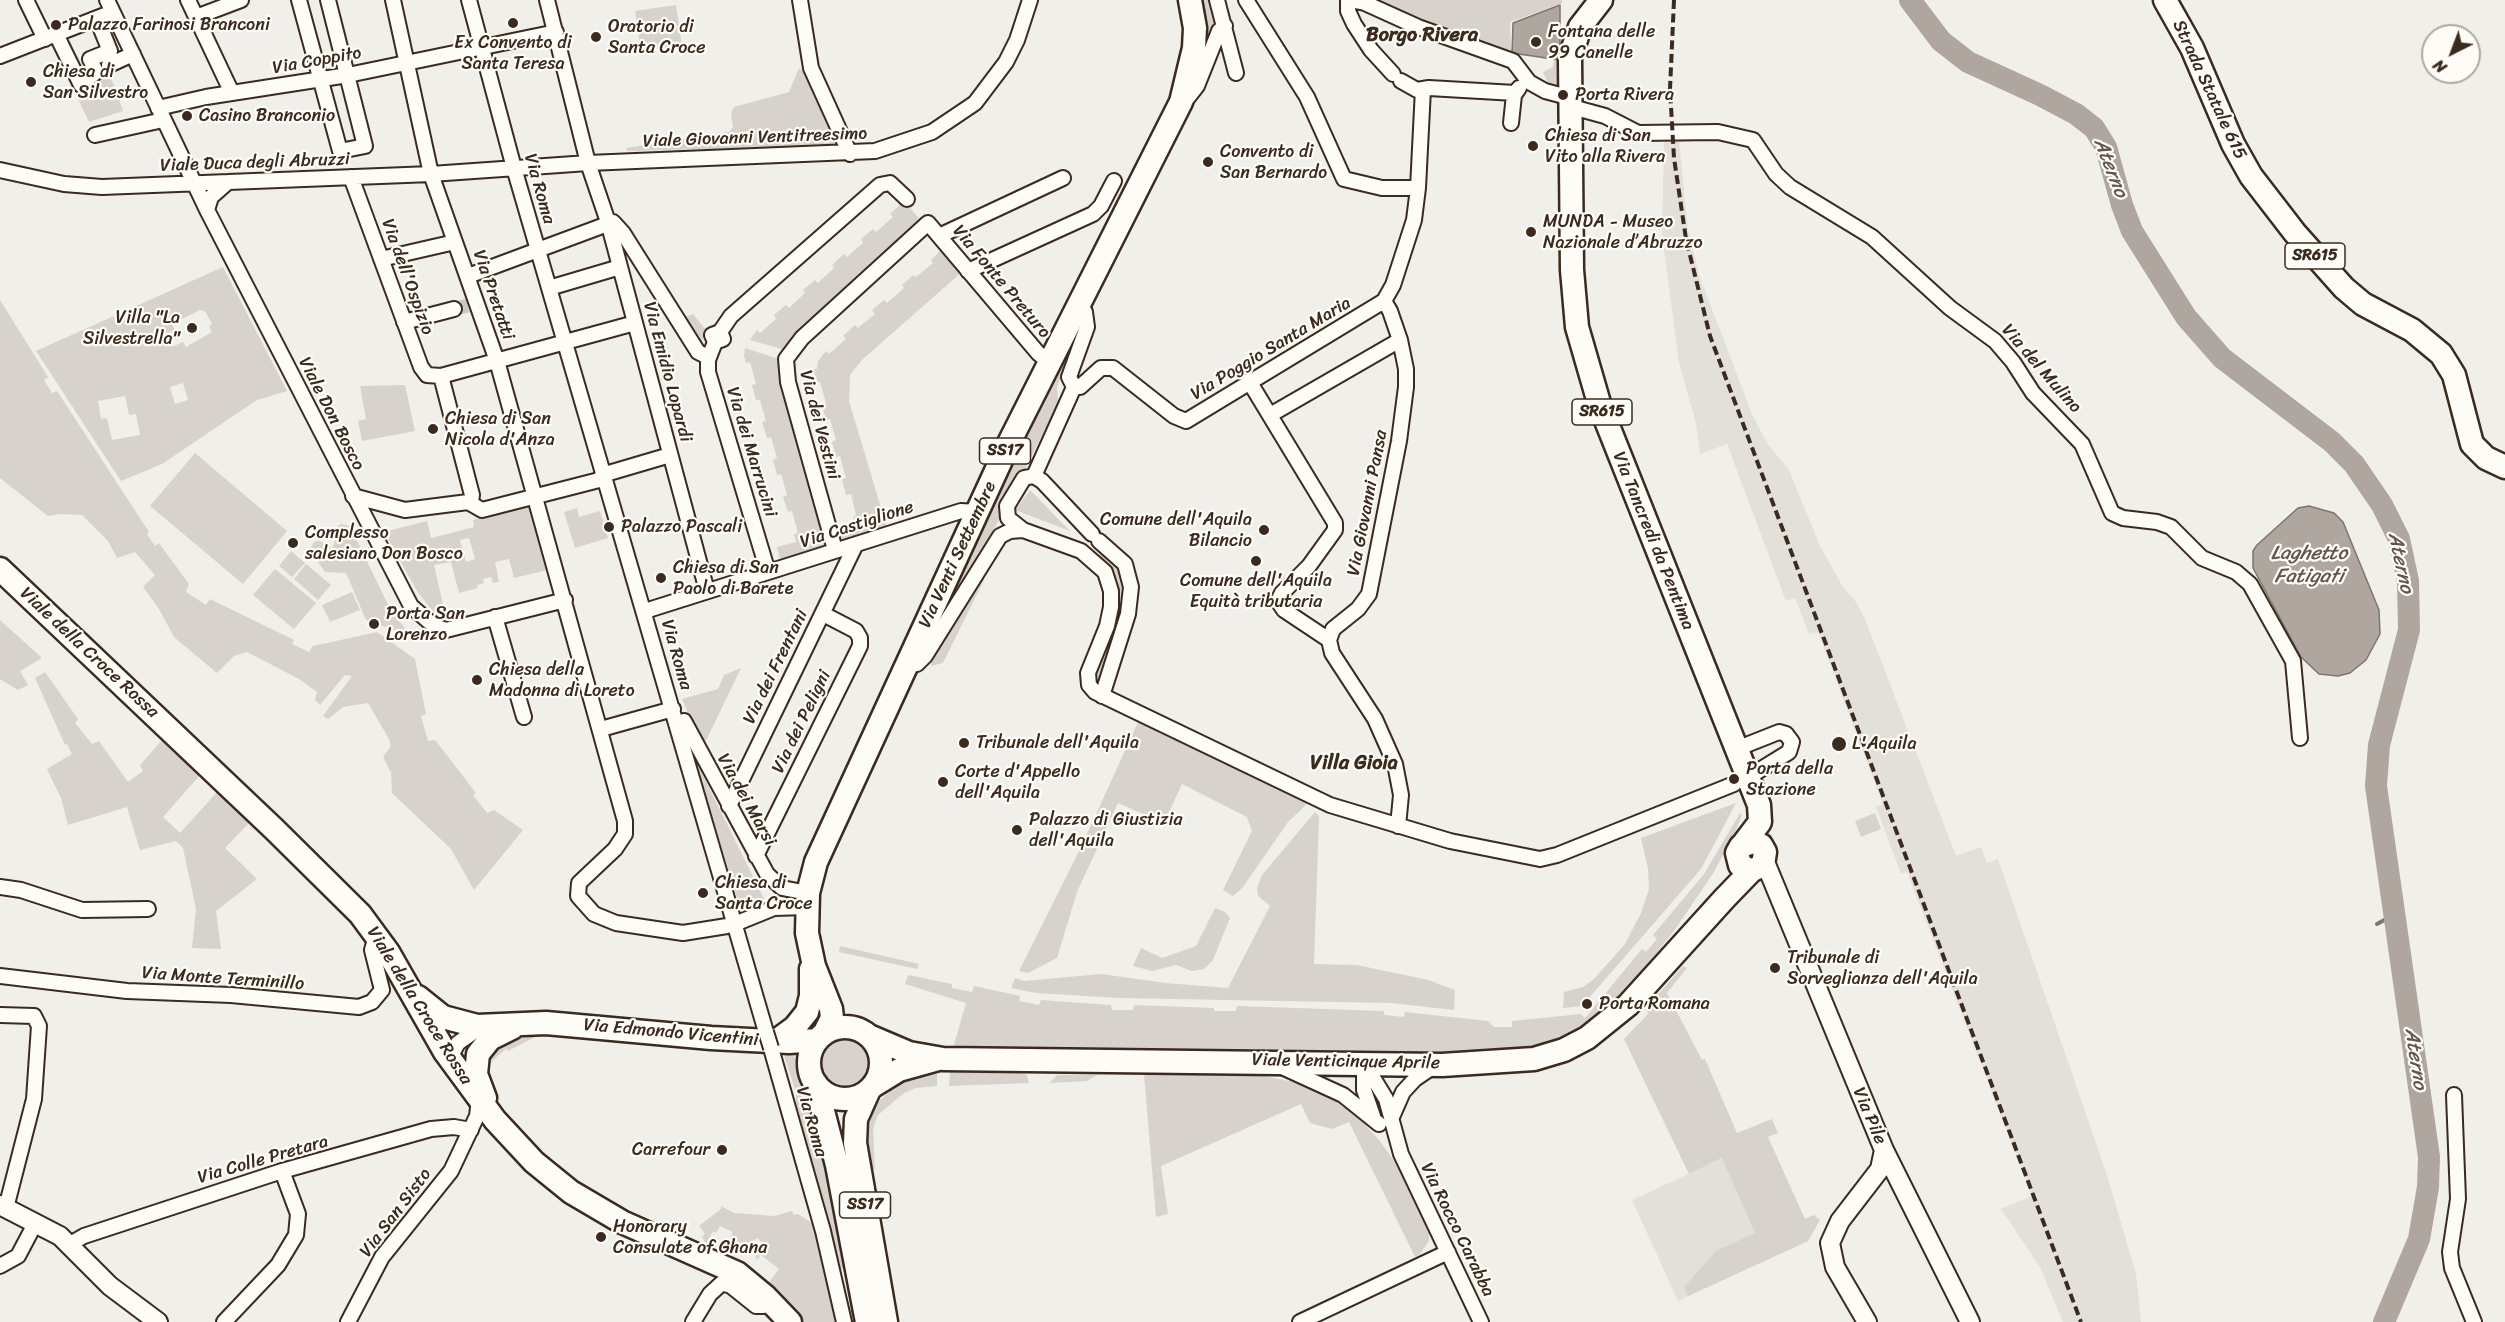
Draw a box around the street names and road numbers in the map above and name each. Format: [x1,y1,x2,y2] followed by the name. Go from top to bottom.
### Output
[2167,17,2251,163] street label: Strada Statale 615
[271,43,363,79] street label: Via Coppito
[642,123,868,153] street label: Viale Giovanni Ventitreesimo
[160,149,350,177] street label: Viale Duca degli Abruzzi
[519,151,559,227] street label: Via Roma
[376,216,438,338] street label: Via dell'Ospizio
[947,221,1055,343] street label: Via Fonte Preturo
[2285,243,2345,269] road number: SR615
[468,247,518,343] street label: Via Pretatti
[1187,293,1355,405] street label: Via Poggio Santa Maria
[638,300,696,444] street label: Via Emidio Lopardi
[1996,320,2086,418] street label: Via del Mulino
[293,354,369,474] street label: Viale Don Bosco
[794,368,844,482] street label: Via dei Vestini
[721,385,781,519] street label: Via dei Marrucini
[1572,399,1632,425] road number: SR615
[1343,428,1393,578] street label: Via Giovanni Pansa
[980,438,1030,464] road number: SS17
[1607,449,1699,633] street label: Via Tancredi da Pentima
[915,478,1001,632] street label: Via Venti Settembre
[798,496,916,554] street label: Via Castiglione
[15,583,163,723] street label: Viale della Croce Rossa
[739,606,813,728] street label: Via dei Frentani
[656,617,696,693] street label: Via Roma
[768,667,836,777] street label: Via dei Peligni
[712,750,780,850] street label: Via dei Marsi
[362,923,476,1089] street label: Viale della Croce Rossa
[141,963,305,995] street label: Via Monte Terminillo
[583,1015,759,1051] street label: Via Edmondo Vicentini
[1252,1050,1440,1074] street label: Viale Venticinque Aprile
[791,1084,831,1160] street label: Via Roma
[1847,1084,1891,1148] street label: Via Pile
[195,1131,331,1189] street label: Via Colle Pretara
[1415,1160,1499,1300] street label: Via Rocco Carabba
[356,1164,436,1262] street label: Via San Sisto
[840,1192,890,1218] road number: SS17

